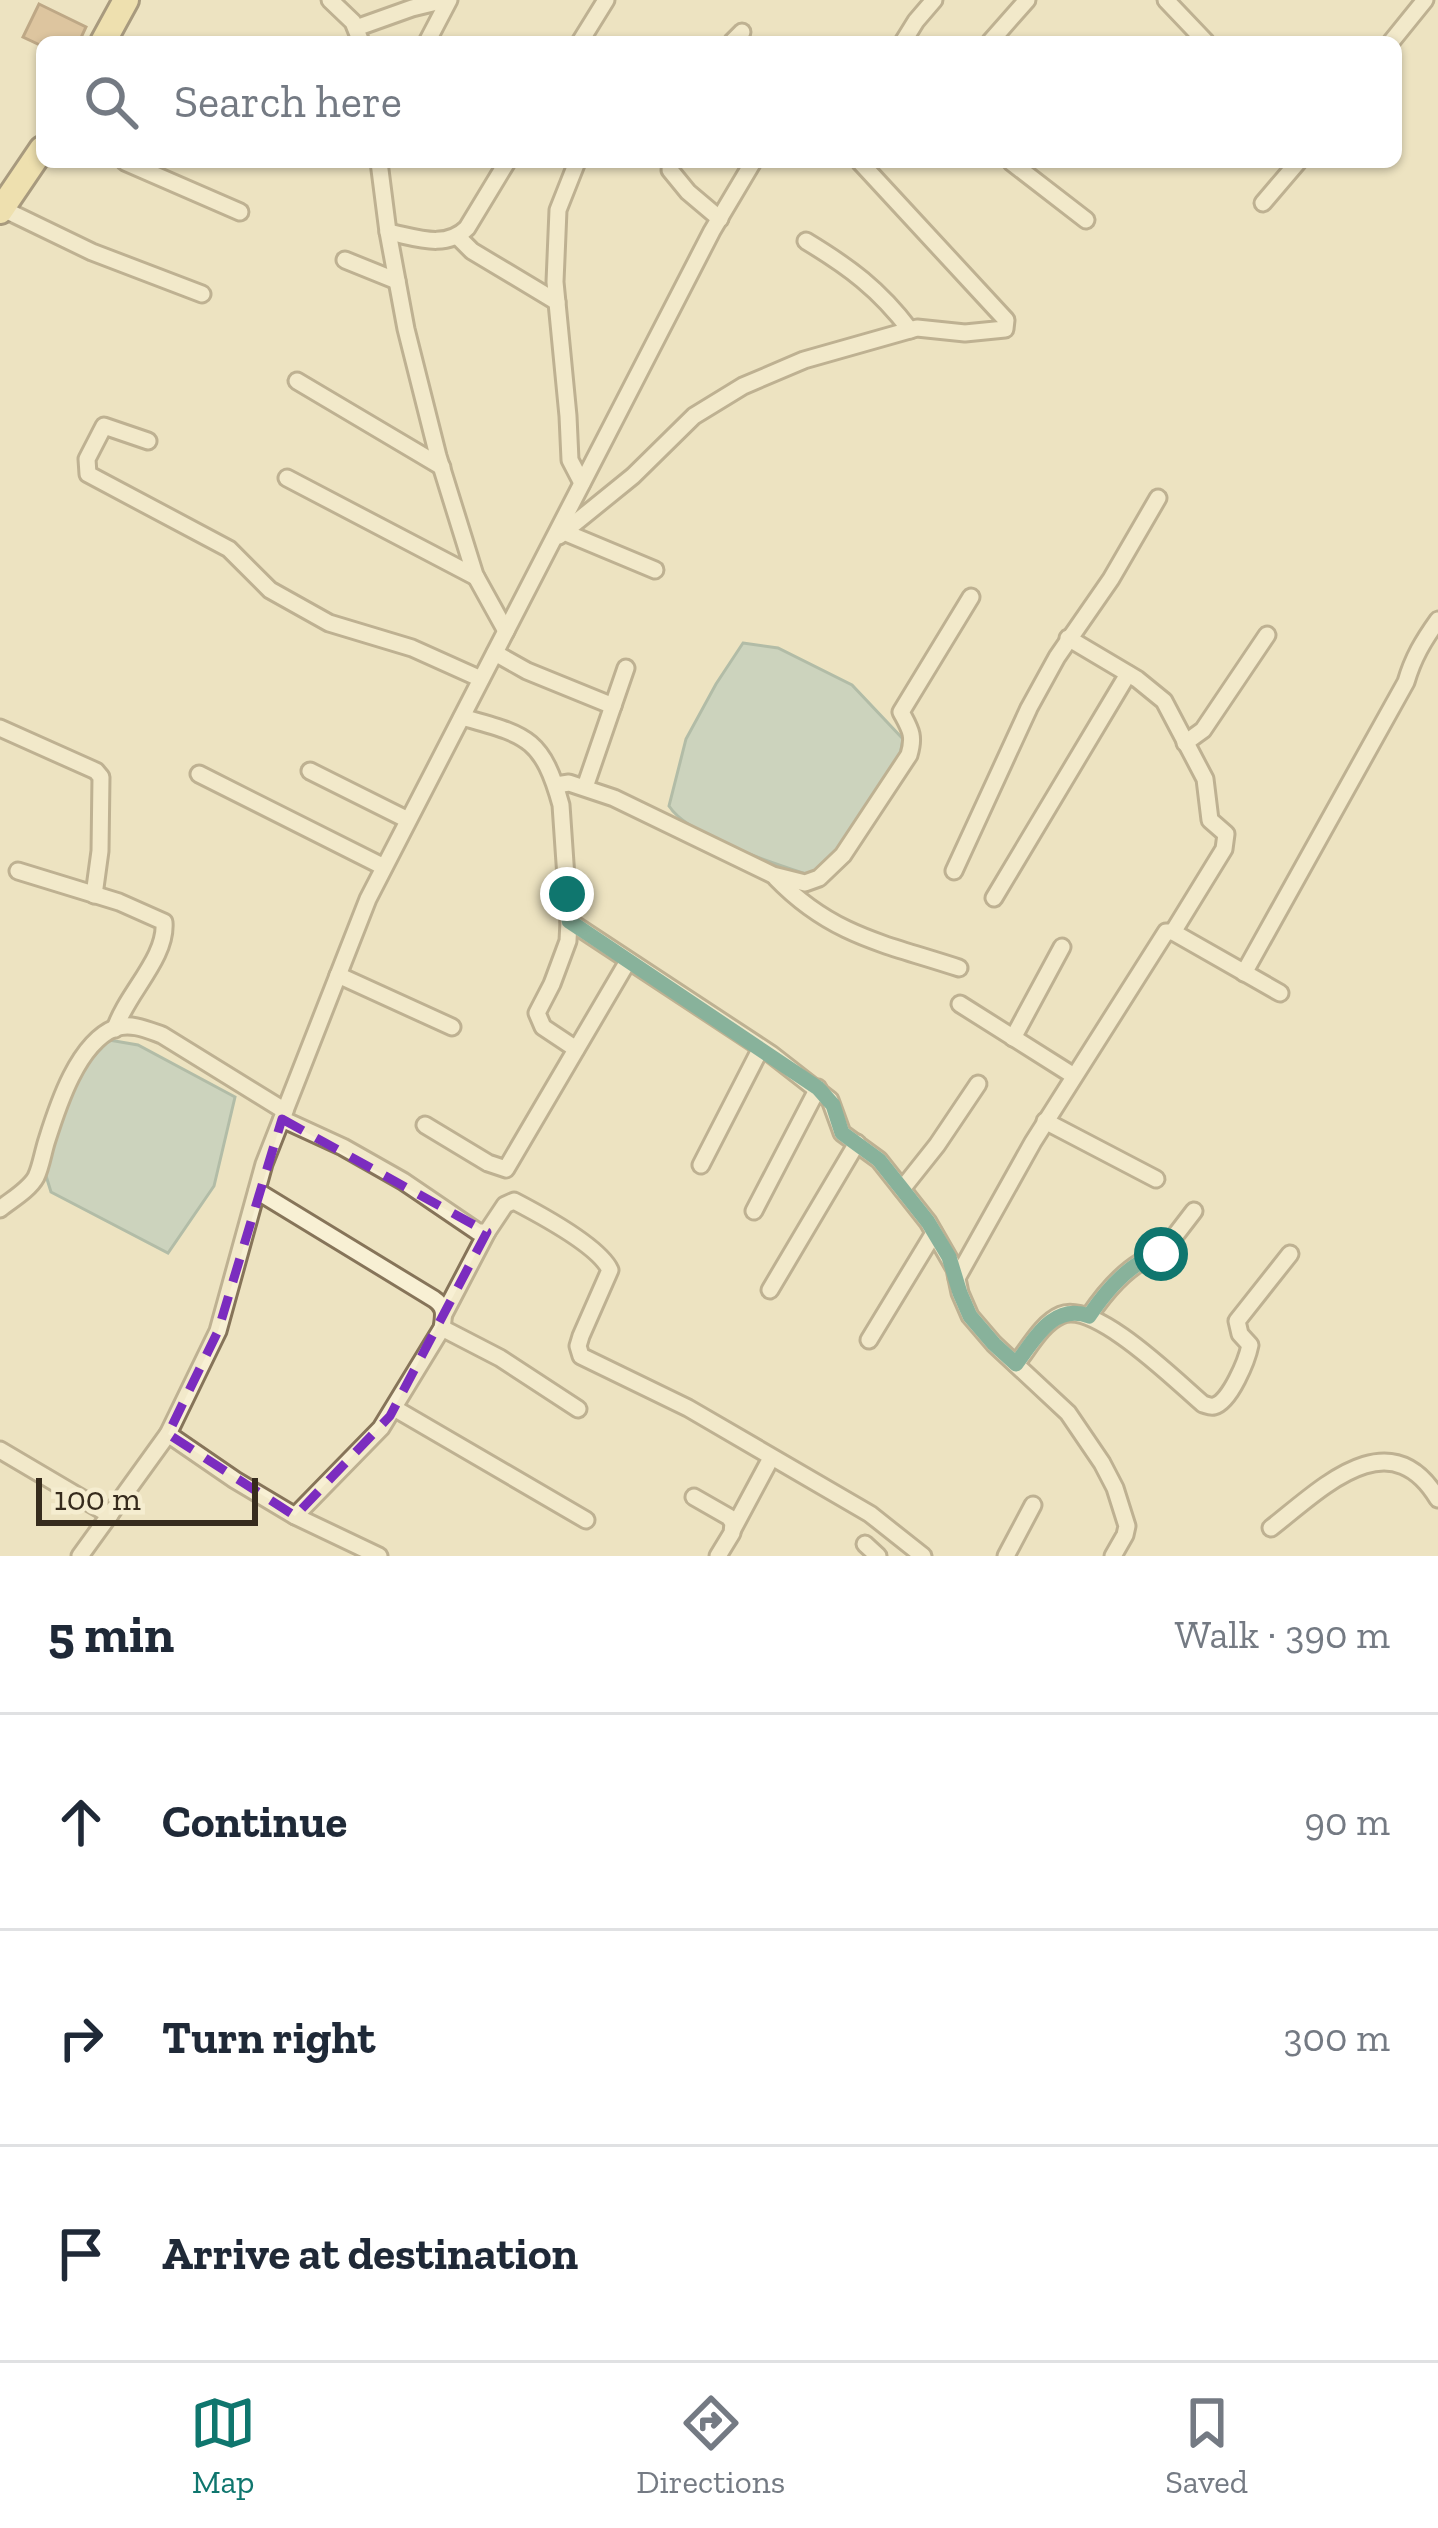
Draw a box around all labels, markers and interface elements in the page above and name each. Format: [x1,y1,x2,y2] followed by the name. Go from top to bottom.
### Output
[36,36,1402,168] search box
[78,69,144,135] icon: search
[174,75,402,129] text: Search here
[540,867,594,921] route end
[1134,1227,1188,1281] route start
[36,1472,258,1525] scale bar
[54,1479,141,1518] text: 100 m
[48,1604,174,1665] text: 5 min
[1175,1611,1390,1658] text: Walk · 390 m
[48,1789,114,1855] icon: ahead
[162,1795,347,1849] text: Continue
[1304,1798,1390,1845] text: 90 m
[48,2005,114,2071] icon: right
[162,2011,375,2065] text: Turn right
[1283,2014,1390,2061] text: 300 m
[48,2221,114,2287] icon: arrive
[162,2227,578,2281] text: Arrive at destination
[190,2390,256,2501] tab: Map
[636,2390,785,2501] tab: Directions
[1165,2390,1248,2501] tab: Saved

